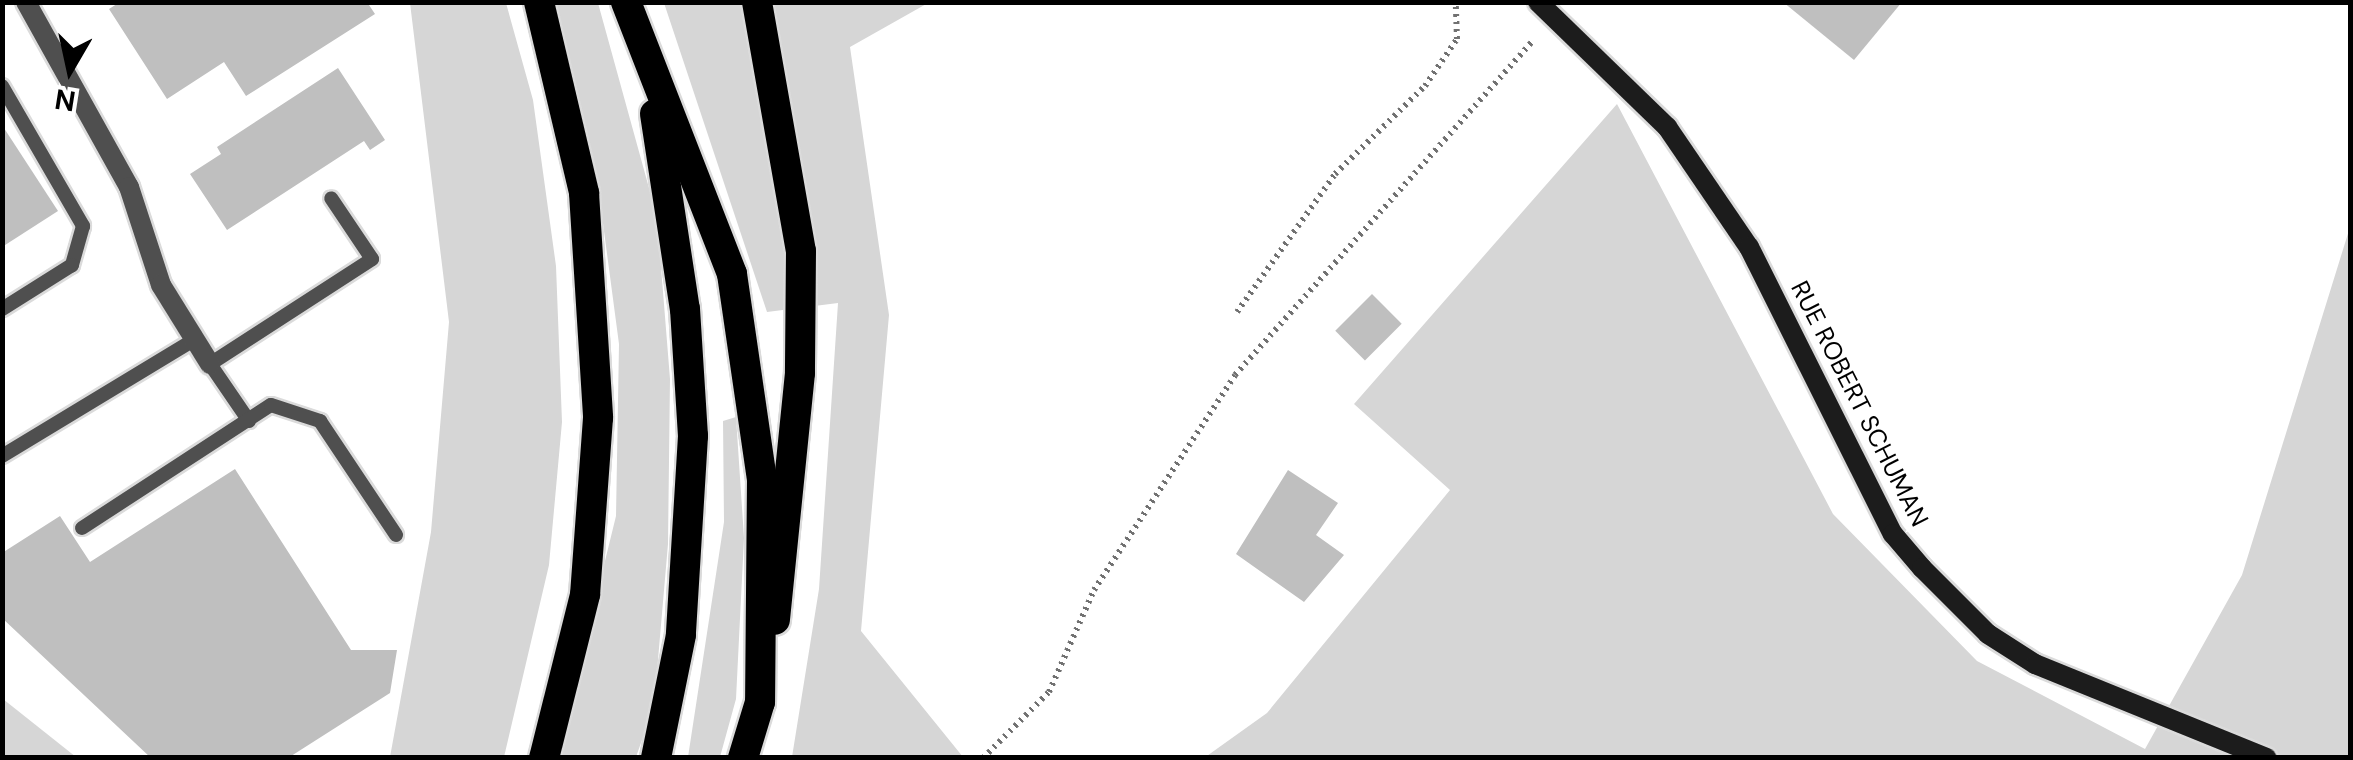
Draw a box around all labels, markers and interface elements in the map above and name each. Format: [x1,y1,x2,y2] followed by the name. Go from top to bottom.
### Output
[20,20,120,120] north arrow
[52,80,78,120] text: N
[1784,276,1934,532] street label: RUE ROBERT SCHUMAN

